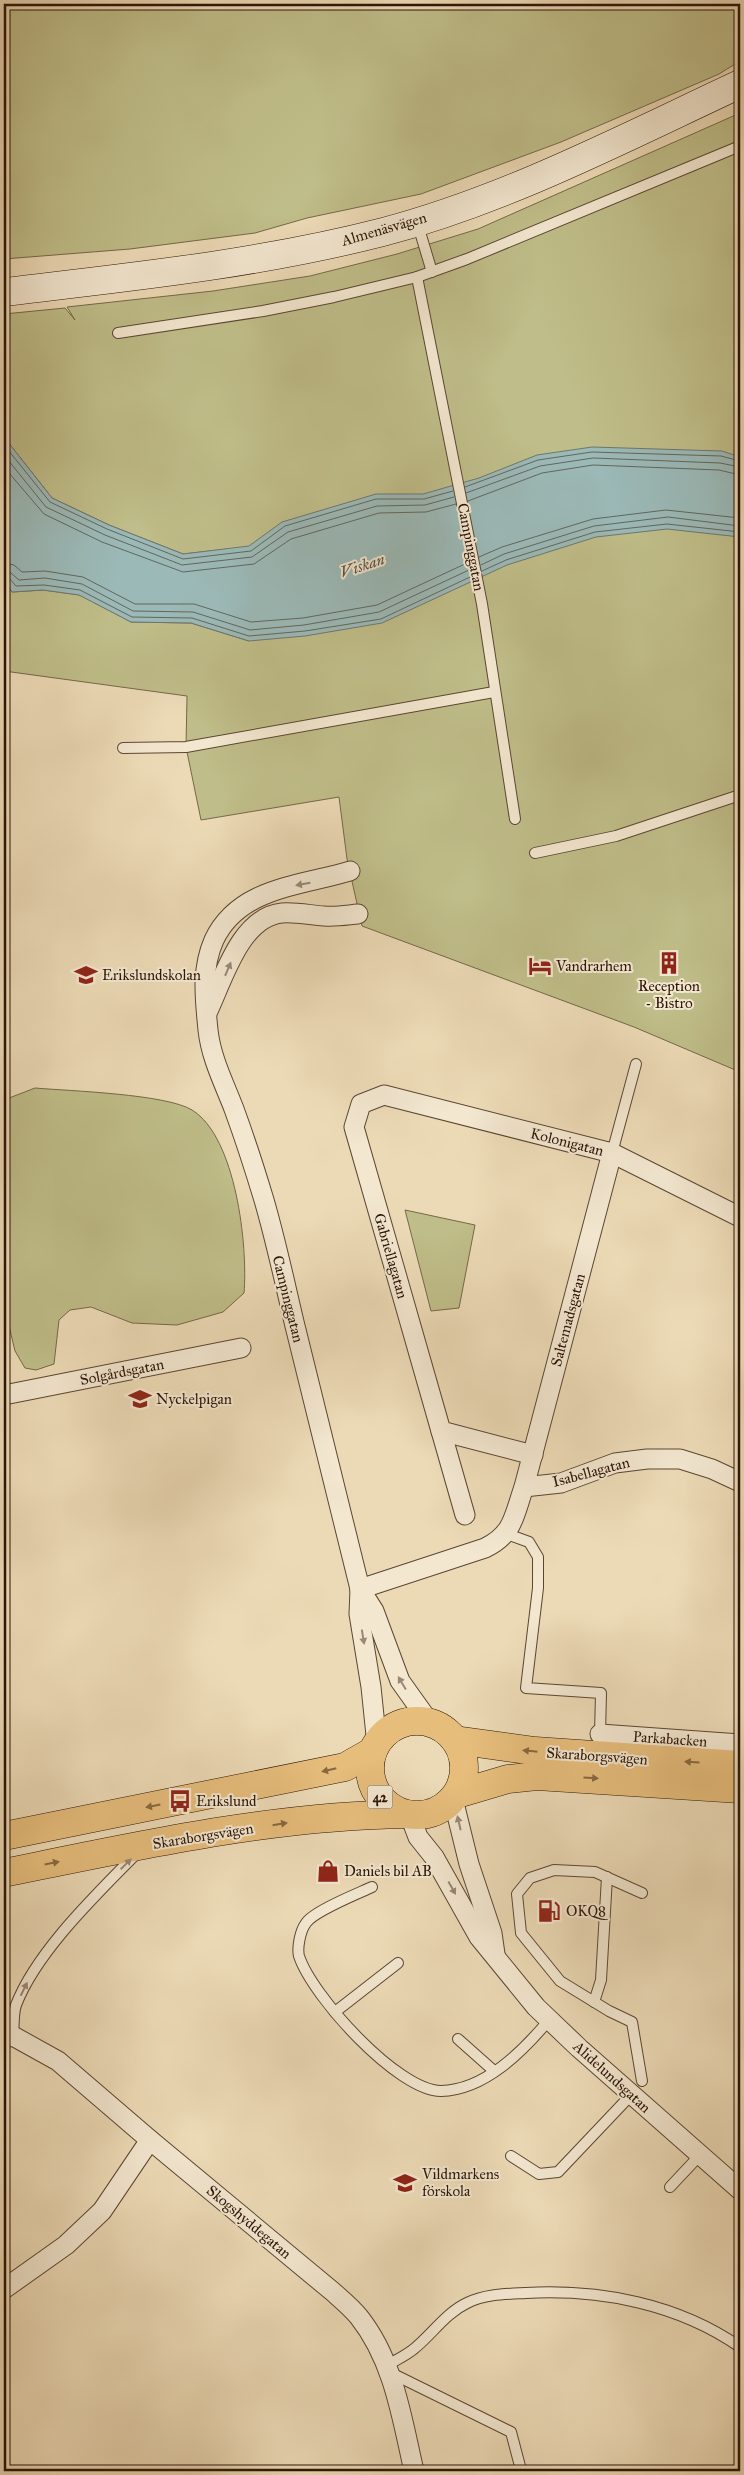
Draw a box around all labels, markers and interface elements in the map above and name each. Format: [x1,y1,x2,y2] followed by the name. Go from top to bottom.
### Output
[338,208,429,250] street label: Almenäsvägen
[454,502,488,592] street label: Campinggatan
[337,549,387,582] water label: Viskan
[295,880,311,888] one-way arrow
[656,950,682,976] building icon: Reception - Bistro
[527,953,553,979] hotel icon: Vandrarhem
[555,957,632,975] place label: Vandrarhem
[73,962,99,988] school or university icon: Erikslundskolan
[225,962,233,976] one-way arrow
[102,966,201,984] place label: Erikslundskolan
[638,977,700,1012] place label: Reception - Bistro
[528,1124,606,1160] street label: Kolonigatan
[370,1211,412,1301] street label: Gabriellagatan
[269,1254,307,1344] street label: Campinggatan
[547,1272,589,1368] street label: Saltemadsgatan
[78,1355,166,1389] street label: Solgårdsgatan
[127,1386,153,1412] school or university icon: Nyckelpigan
[156,1390,232,1408] place label: Nyckelpigan
[550,1453,632,1491] street label: Isabellagatan
[359,1630,367,1646] one-way arrow
[398,1676,407,1690] one-way arrow
[632,1727,708,1751] street label: Parkabacken
[546,1743,648,1769] street label: Skaraborgsvägen
[521,1747,537,1755] one-way arrow
[683,1758,699,1766] one-way arrow
[321,1766,336,1774] one-way arrow
[583,1774,599,1782] one-way arrow
[368,1785,392,1808] road number: 42
[167,1788,193,1814] bus stop icon: Erikslund
[196,1792,257,1810] place label: Erikslund
[144,1803,160,1811] one-way arrow
[455,1816,463,1831] one-way arrow
[151,1819,255,1853] street label: Skaraborgsvägen
[272,1820,288,1828] one-way arrow
[120,1858,132,1870] one-way arrow
[315,1858,341,1884] shop icon: Daniels bil AB
[44,1859,59,1867] one-way arrow
[344,1862,432,1880] place label: Daniels bil AB
[447,1881,456,1894] one-way arrow
[536,1898,562,1924] fuel station icon: OKQ8
[566,1902,608,1920] place label: OKQ8
[20,1982,28,1996] one-way arrow
[569,2037,655,2117] street label: Alidelundsgatan
[421,2165,499,2200] place label: Vildmarkens förskola
[392,2170,418,2196] school or university icon: Vildmarkens förskola
[203,2181,295,2263] street label: Skogshyddegatan

